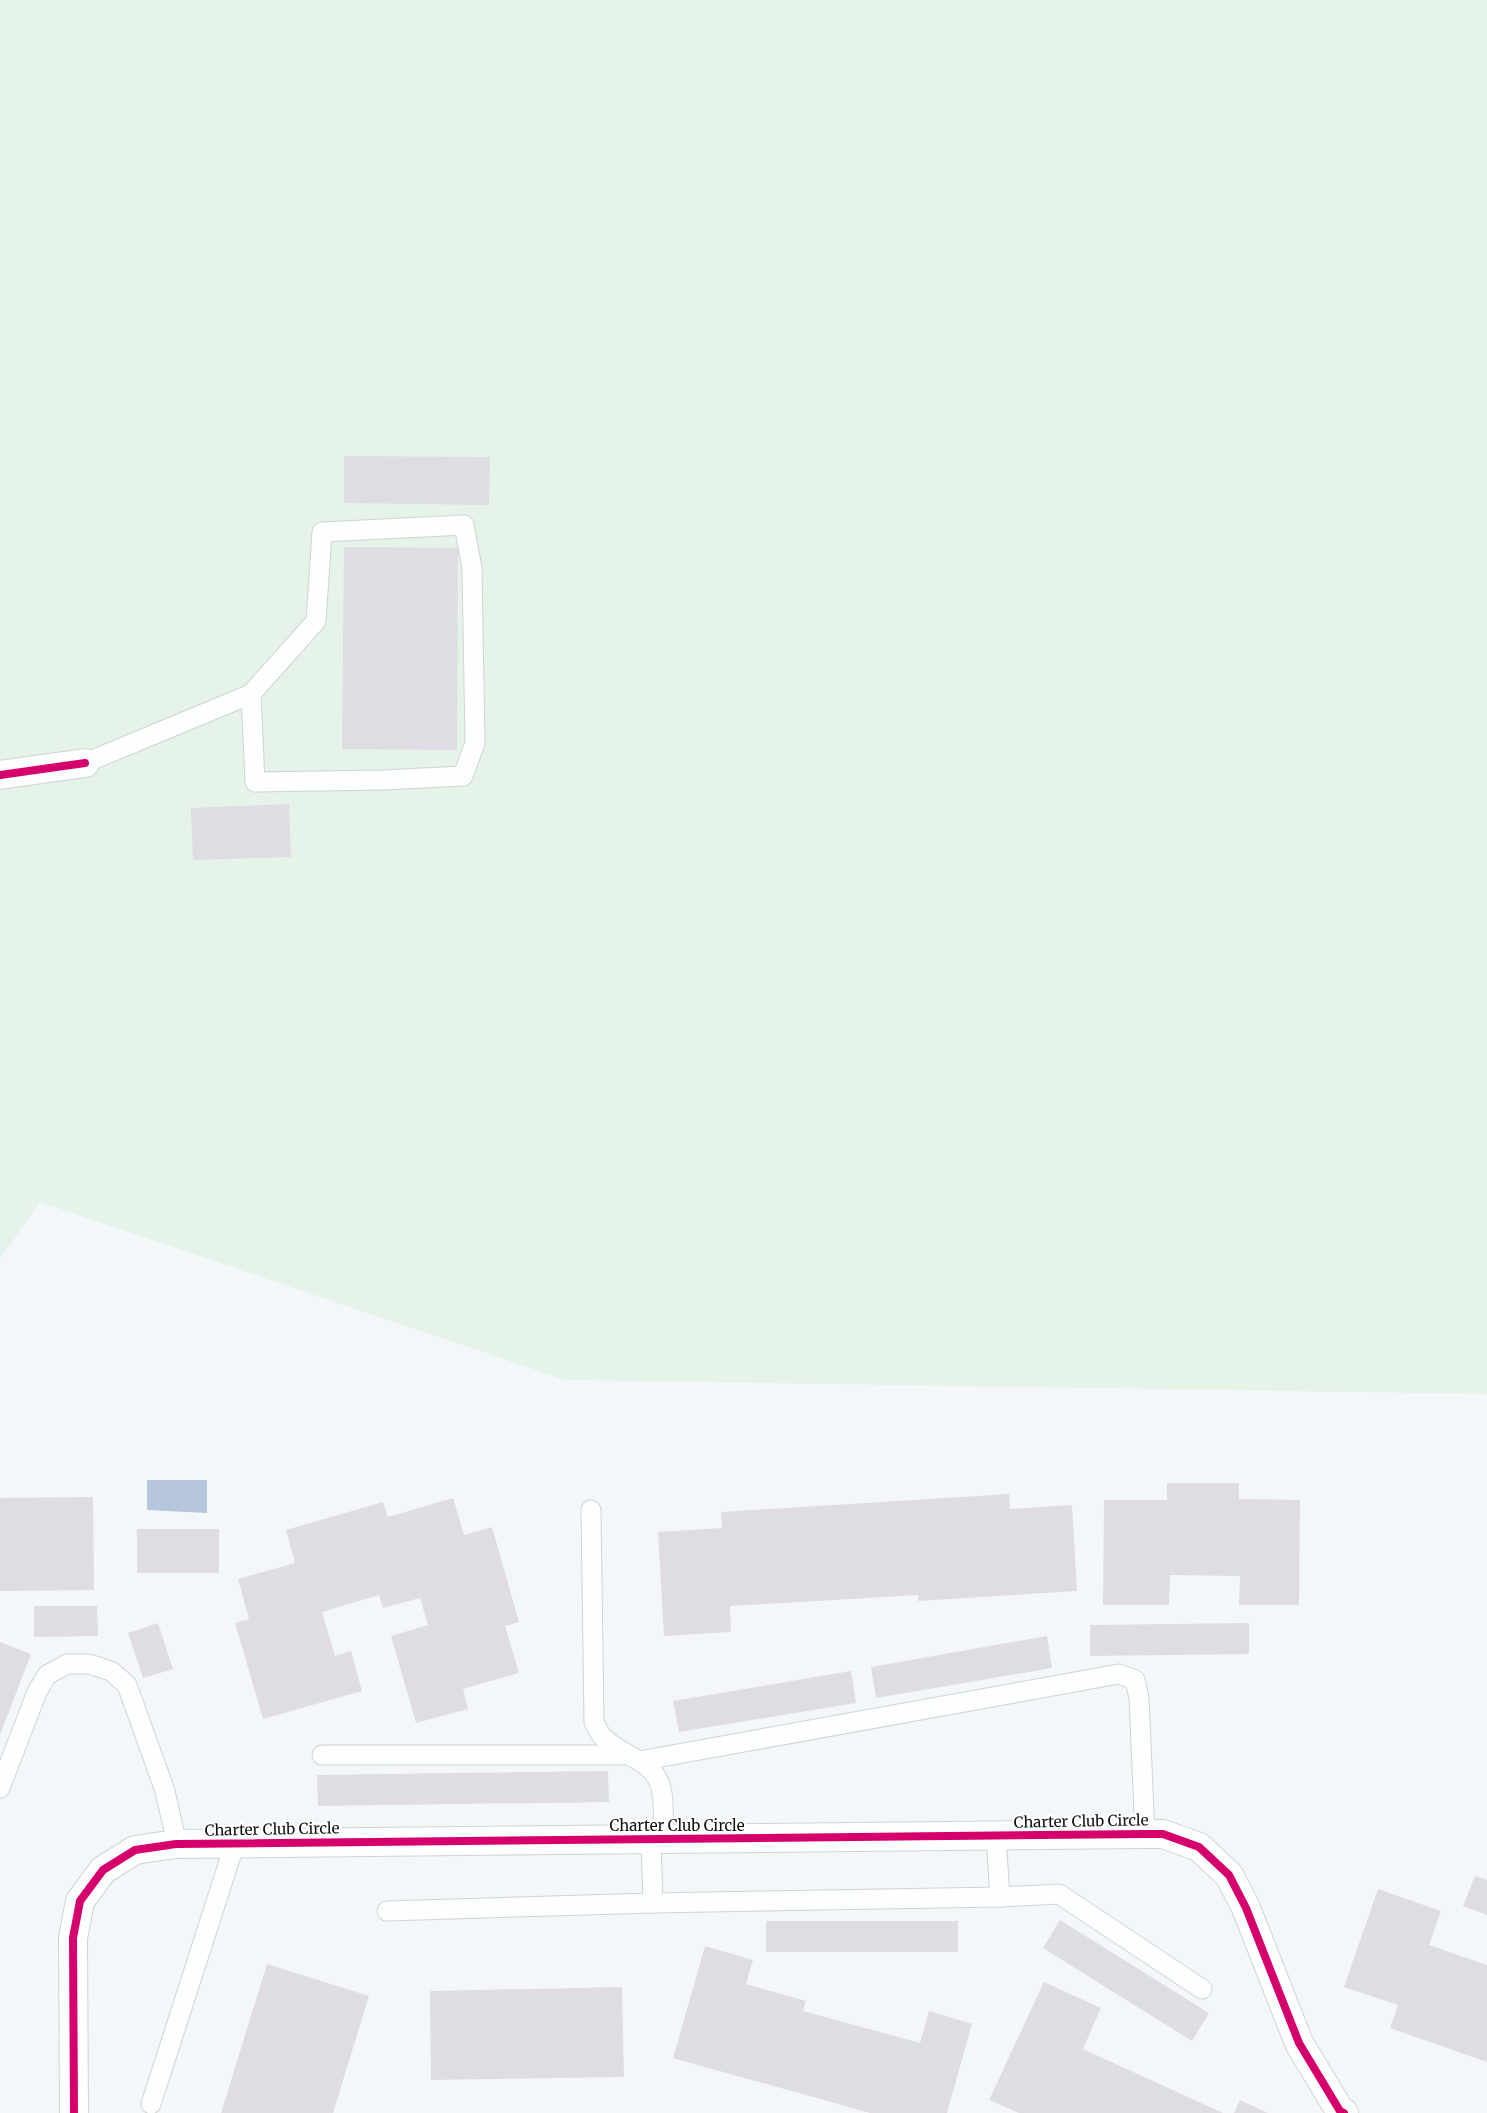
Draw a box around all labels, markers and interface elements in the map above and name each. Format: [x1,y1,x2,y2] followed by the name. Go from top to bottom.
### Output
[1013,1810,1149,1832] street label: Charter Club Circle
[610,1816,745,1835] street label: Charter Club Circle
[204,1818,340,1840] street label: Charter Club Circle

